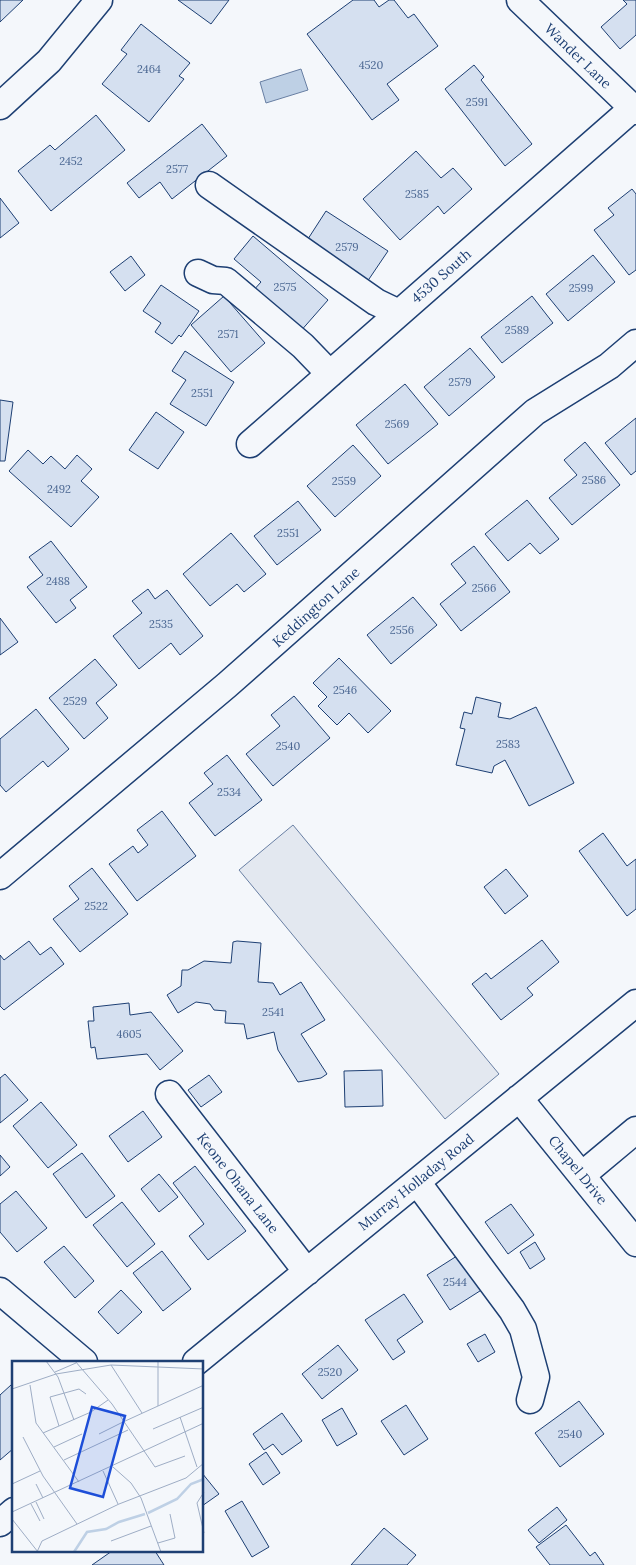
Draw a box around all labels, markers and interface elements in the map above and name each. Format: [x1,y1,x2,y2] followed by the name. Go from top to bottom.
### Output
[541,19,616,93] street label: Wander Lane
[359,58,384,72] house number: 4520
[137,62,161,76] house number: 2464
[466,95,488,109] house number: 2591
[59,154,83,168] house number: 2452
[166,162,188,176] house number: 2577
[405,187,429,201] house number: 2585
[335,240,359,254] house number: 2579
[407,245,475,307] street label: 4530 South
[274,280,296,294] house number: 2575
[569,281,593,295] house number: 2599
[505,323,529,337] house number: 2589
[218,327,238,341] house number: 2571
[448,375,472,389] house number: 2579
[191,386,213,400] house number: 2551
[385,417,409,431] house number: 2569
[582,473,606,487] house number: 2586
[332,474,356,488] house number: 2559
[47,482,71,496] house number: 2492
[277,526,299,540] house number: 2551
[269,563,364,651] street label: Keddington Lane
[46,574,70,588] house number: 2488
[472,581,496,595] house number: 2566
[149,617,173,631] house number: 2535
[390,623,414,637] house number: 2556
[333,683,357,697] house number: 2546
[63,694,87,708] house number: 2529
[496,737,520,751] house number: 2583
[276,739,301,753] house number: 2540
[217,785,241,799] house number: 2534
[84,899,108,913] house number: 2522
[262,1005,284,1019] house number: 2541
[116,1027,142,1041] house number: 4605
[193,1129,283,1237] street label: Keone Ohana Lane
[354,1130,478,1234] street label: Murray Holladay Road
[545,1132,612,1209] street label: Chapel Drive
[443,1275,467,1289] house number: 2544
[12,1361,204,1552] inset map
[318,1365,342,1379] house number: 2520
[558,1427,583,1441] house number: 2540

